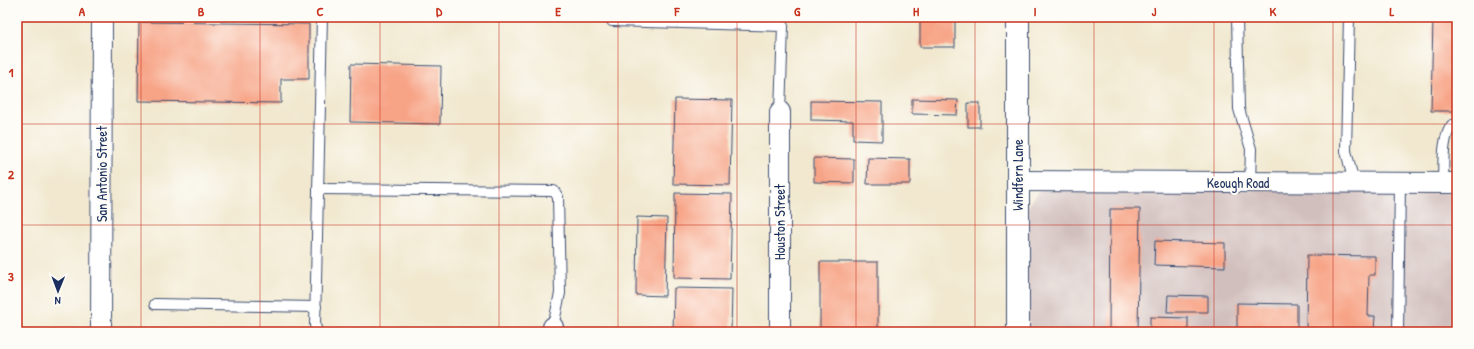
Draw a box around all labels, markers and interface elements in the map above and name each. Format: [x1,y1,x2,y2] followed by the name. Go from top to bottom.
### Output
[79,2,86,20] text: A
[198,2,205,20] text: B
[316,2,324,20] text: C
[436,2,443,20] text: D
[555,2,561,20] text: E
[674,2,681,20] text: F
[794,2,801,20] text: G
[913,2,919,20] text: H
[1033,2,1037,20] text: I
[1152,2,1157,20] text: J
[1270,2,1277,20] text: K
[1390,2,1395,20] text: L
[9,63,14,81] text: 1
[92,126,111,222] street label: San Antonio Street
[1008,139,1027,211] street label: Windfern Lane
[8,165,15,183] text: 2
[1207,173,1270,193] street label: Keough Road
[770,184,789,260] street label: Houston Street
[8,267,14,285] text: 3
[38,271,78,311] north arrow
[55,294,61,308] text: N

